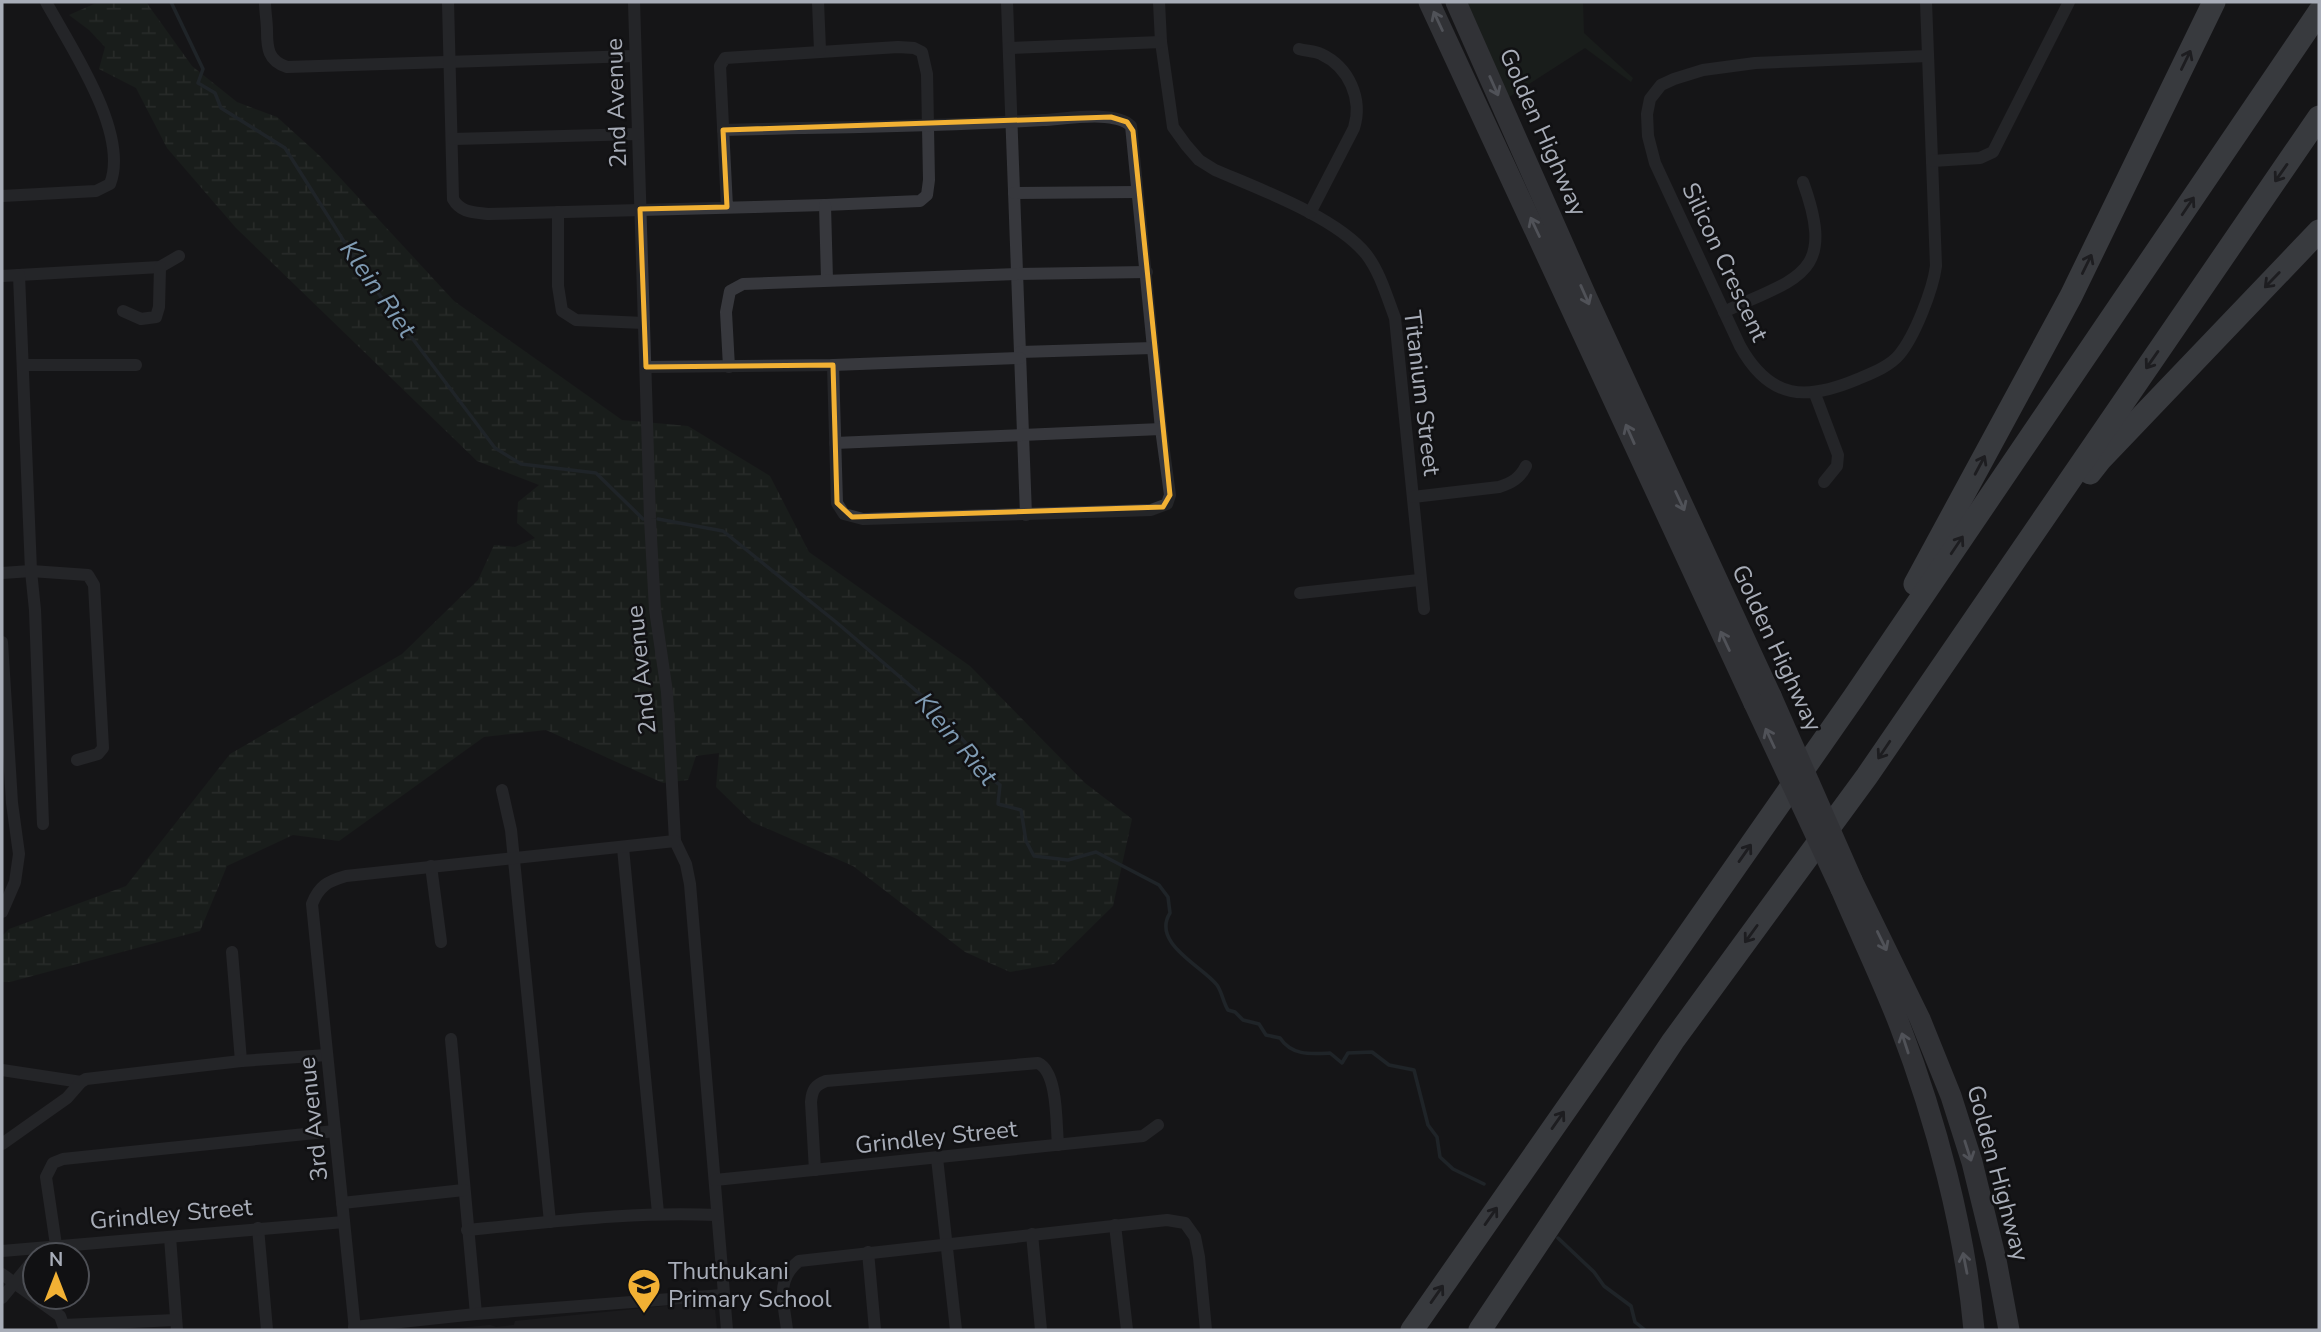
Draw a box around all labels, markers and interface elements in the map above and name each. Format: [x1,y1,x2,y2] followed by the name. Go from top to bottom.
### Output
[1431,11,1445,32] one-way arrow
[598,38,634,168] street label: 2nd Avenue
[1492,43,1595,222] street label: Golden Highway
[2179,50,2193,71] one-way arrow
[1488,75,1501,96] one-way arrow
[2273,163,2288,182] one-way arrow
[1674,177,1776,347] street label: Silicon Crescent
[2181,196,2195,216] one-way arrow
[1528,217,1541,238] one-way arrow
[332,233,425,345] water label: Klein Riet
[2080,254,2094,275] one-way arrow
[2263,271,2280,288] one-way arrow
[1579,283,1592,305] one-way arrow
[1396,309,1448,478] street label: Titanium Street
[2144,350,2159,369] one-way arrow
[1623,424,1636,445] one-way arrow
[1973,455,1987,476] one-way arrow
[1674,490,1688,511] one-way arrow
[1950,536,1965,555] one-way arrow
[1724,559,1830,737] street label: Golden Highway
[618,604,664,736] street label: 2nd Avenue
[1718,631,1731,652] one-way arrow
[907,685,1006,794] water label: Klein Riet
[1763,728,1776,749] one-way arrow
[1877,740,1891,759] one-way arrow
[1738,844,1752,863] one-way arrow
[1744,925,1759,944] one-way arrow
[1876,930,1890,951] one-way arrow
[1898,1033,1911,1055] one-way arrow
[291,1055,335,1183] street label: 3rd Avenue
[1959,1082,2037,1265] street label: Golden Highway
[1551,1111,1565,1130] one-way arrow
[853,1113,1019,1161] street label: Grindley Street
[1963,1140,1976,1162] one-way arrow
[89,1191,254,1237] street label: Grindley Street
[1484,1207,1498,1226] one-way arrow
[21,1241,91,1311] north arrow
[49,1247,63,1273] text: N
[1957,1252,1971,1275] one-way arrow
[668,1255,832,1315] place label: Thuthukani Primary School
[625,1266,663,1315] school or university icon: Thuthukani Primary School
[1430,1285,1444,1304] one-way arrow

